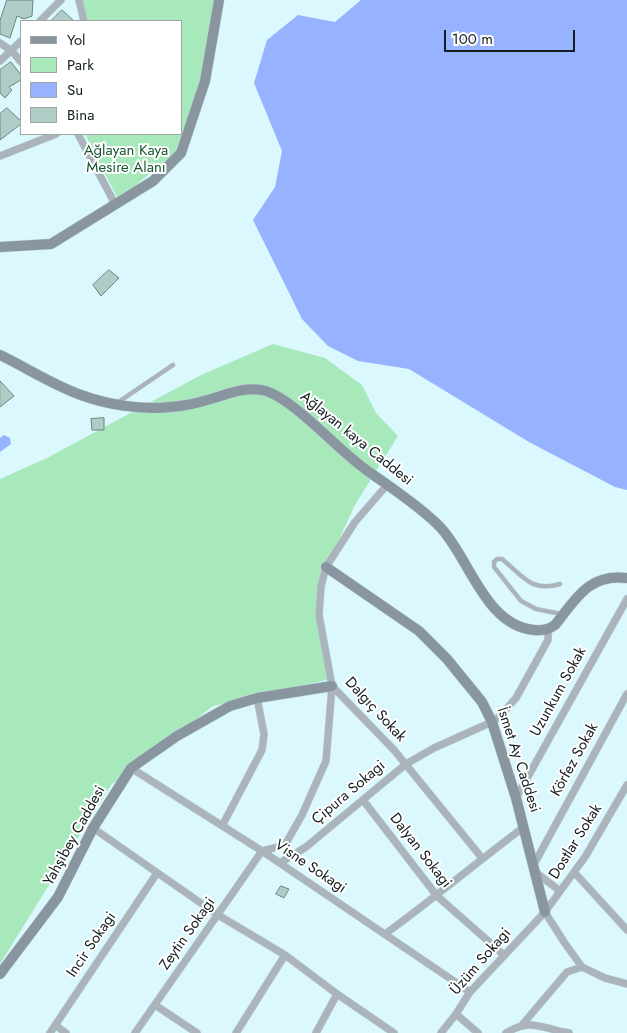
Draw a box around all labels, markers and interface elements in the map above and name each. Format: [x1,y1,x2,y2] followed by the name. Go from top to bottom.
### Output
[20,20,182,135] legend
[447,20,578,52] scale bar
[452,28,493,50] text: 100 m
[67,29,86,51] text: Yol
[67,54,94,76] text: Park
[67,79,83,101] text: Su
[67,104,94,126] text: Bina
[84,142,168,177] park label: Ağlayan Kaya Mesire Alanı
[296,388,416,490] street label: Ağlayan kaya Caddesi
[527,644,591,740] street label: Uzunkum Sokak
[341,674,409,746] street label: Dalgıç Sokak
[492,705,544,815] street label: İsmet Ay Caddesi
[547,720,603,800] street label: Körfez Sokak
[309,757,389,829] street label: Çipura Sokagi
[40,783,110,889] street label: Yahşibey Caddesi
[546,801,606,883] street label: Dostlar Sokak
[385,810,455,892] street label: Dalyan Sokagi
[271,836,349,898] street label: Visne Sokagi
[156,894,220,974] street label: Zeytin Sokagi
[64,909,120,981] street label: Incir Sokagi
[447,925,515,999] street label: Üzüm Sokagi

